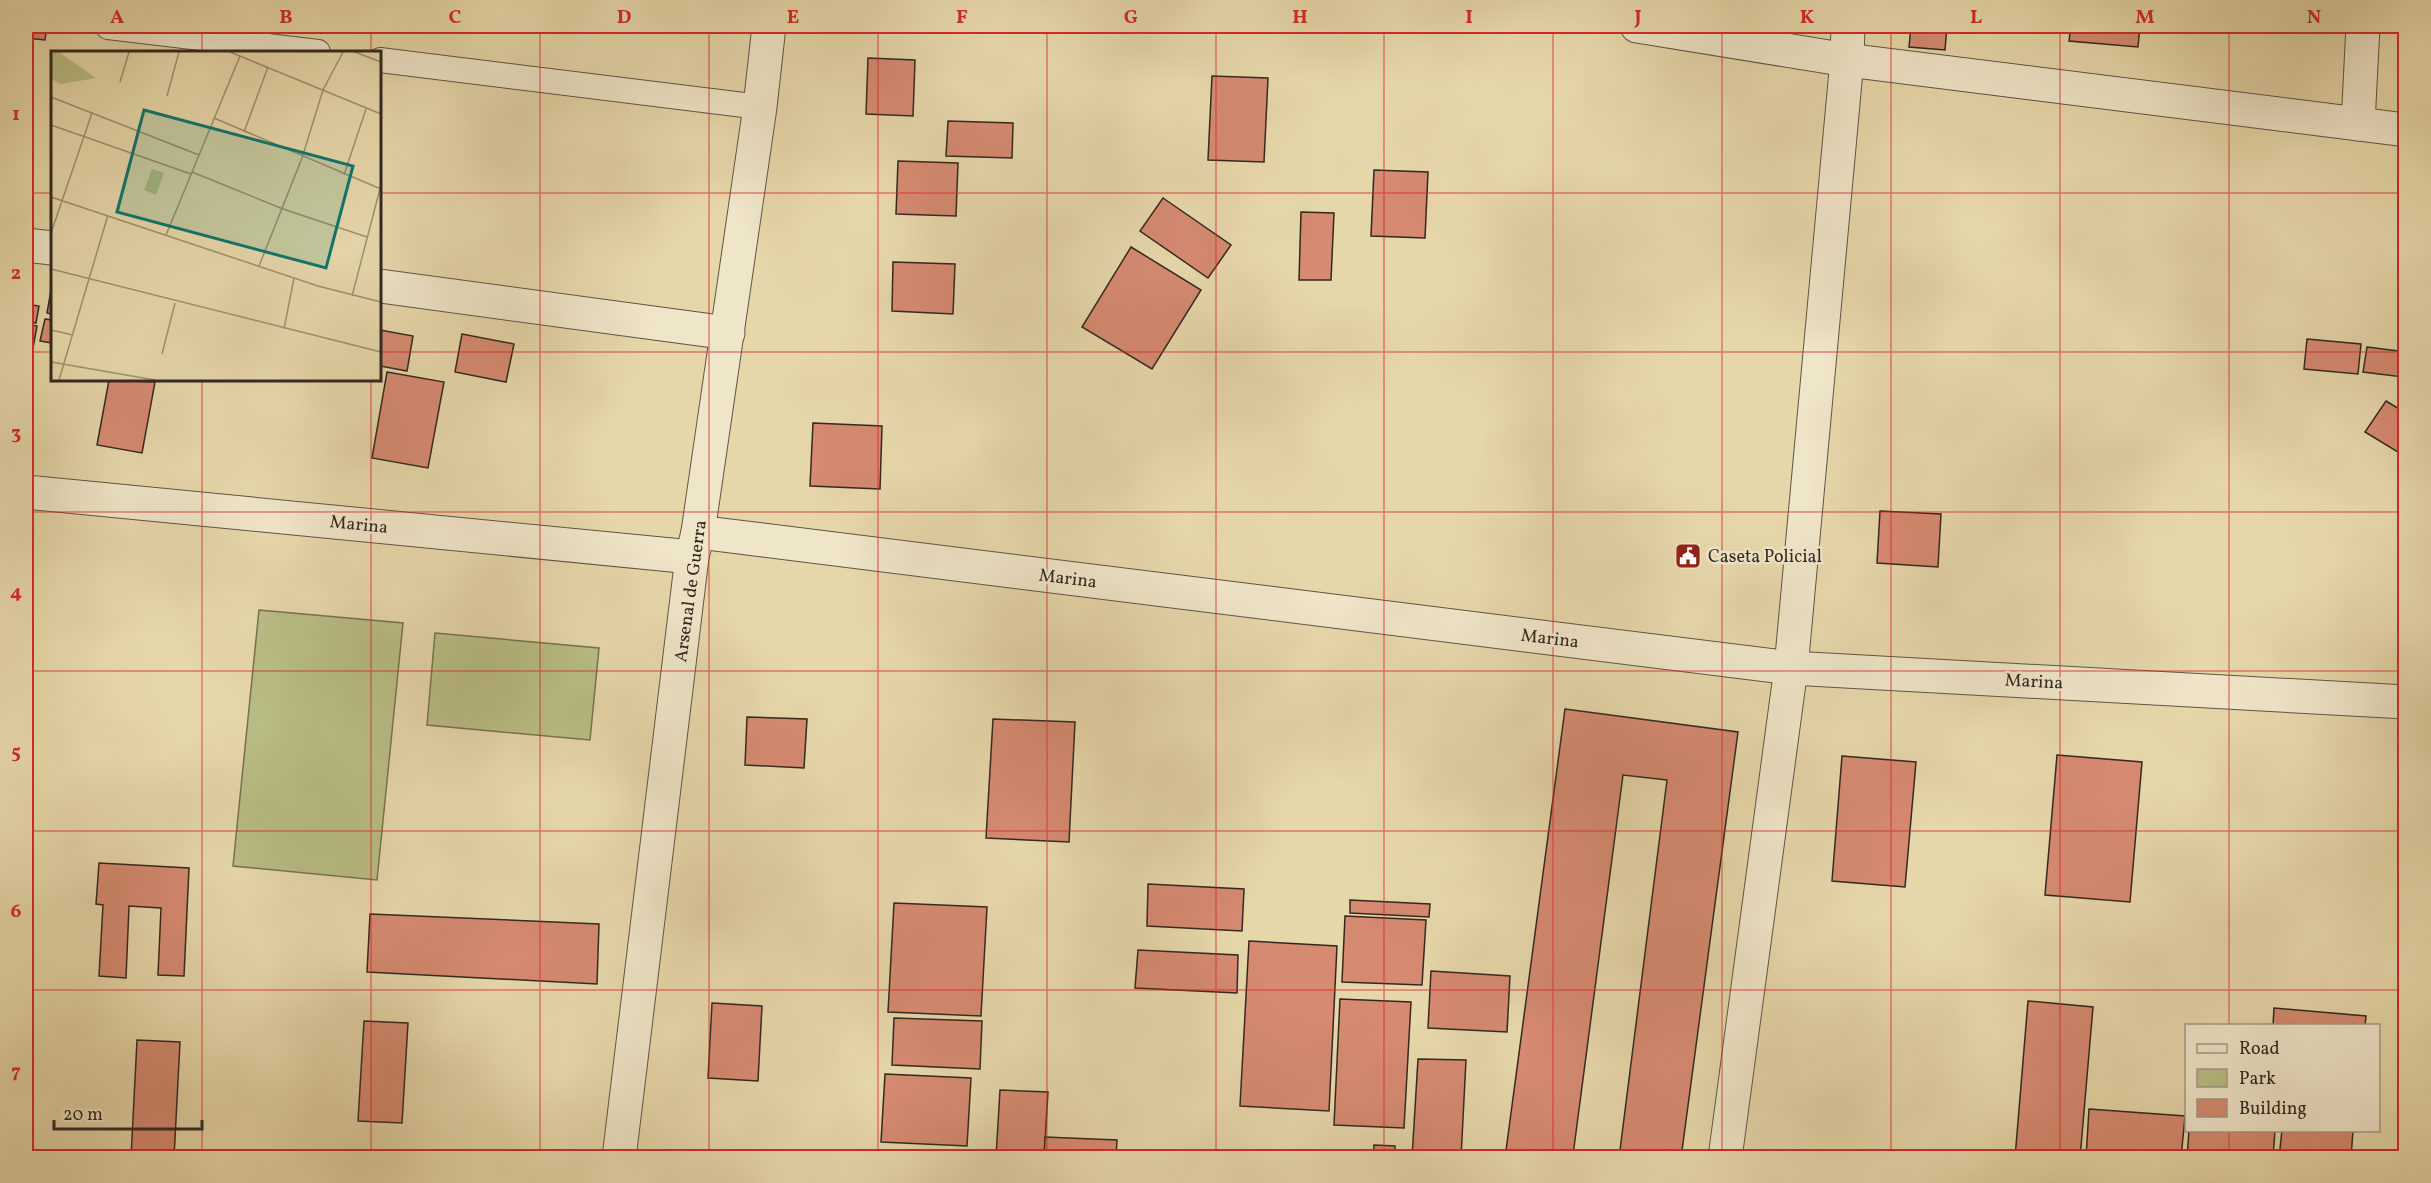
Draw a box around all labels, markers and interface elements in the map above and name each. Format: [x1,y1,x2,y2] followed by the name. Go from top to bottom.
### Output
[110,4,124,32] text: A
[279,4,293,32] text: B
[449,4,462,32] text: C
[617,4,631,32] text: D
[787,4,799,32] text: E
[956,4,968,32] text: F
[1124,4,1138,32] text: G
[1292,4,1308,32] text: H
[1465,4,1473,32] text: I
[1633,4,1642,32] text: J
[1800,4,1815,32] text: K
[1970,4,1982,32] text: L
[2135,4,2155,32] text: M
[2307,4,2321,32] text: N
[51,51,381,381] inset map
[12,101,20,129] text: 1
[11,260,21,288] text: 2
[11,420,21,448] text: 3
[328,510,389,541] street label: Marina
[669,518,714,664] street label: Arsenal de Guerra
[1673,541,1703,571] public building icon: Caseta Policial
[1708,545,1822,570] place label: Caseta Policial
[1037,564,1098,595] street label: Marina
[10,579,22,607] text: 4
[1519,624,1580,655] street label: Marina
[2004,668,2064,697] street label: Marina
[11,739,21,767] text: 5
[11,898,22,926] text: 6
[2185,1024,2380,1132] legend
[2239,1037,2280,1062] text: Road
[11,1058,21,1086] text: 7
[2239,1067,2276,1092] text: Park
[54,1093,202,1131] scale bar
[2239,1097,2307,1122] text: Building
[63,1103,103,1128] text: 20 m

